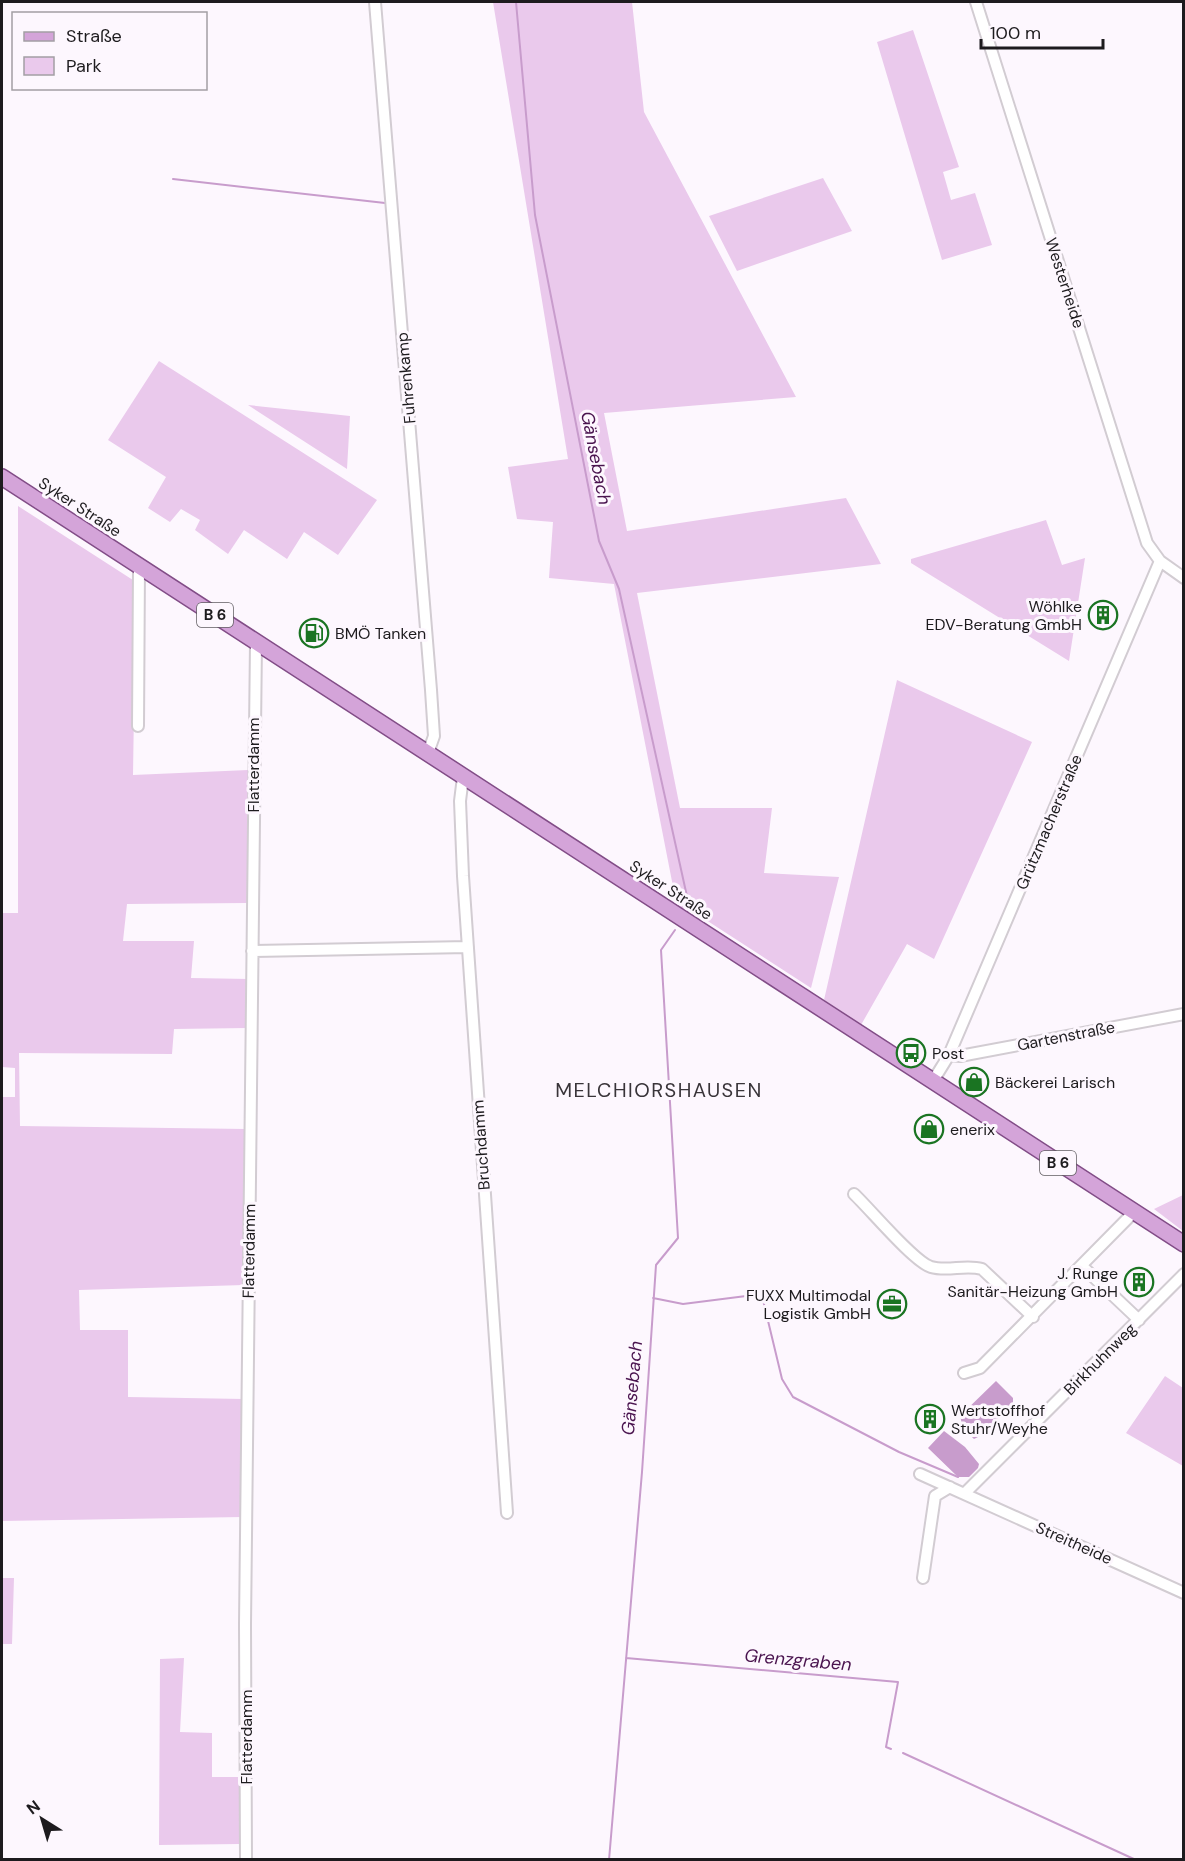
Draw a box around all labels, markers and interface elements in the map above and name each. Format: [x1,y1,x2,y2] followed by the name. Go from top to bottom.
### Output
[12,12,207,90] legend
[981,12,1102,50] scale bar
[990,21,1041,45] text: 100 m
[66,24,122,48] text: Straße
[66,54,102,78] text: Park
[1041,235,1089,331] street label: Westerheide
[392,331,420,425] street label: Fuhrenkamp
[575,409,617,507] water label: Gänsebach
[35,472,125,542] street label: Syker Straße
[925,596,1082,635] place label: Wöhlke EDV-Beratung GmbH
[1087,599,1119,631] building icon: Wöhlke EDV-Beratung GmbH
[197,603,233,627] road number: B 6
[298,617,330,649] fuel station icon: BMÖ Tanken
[335,623,426,644] place label: BMÖ Tanken
[243,718,264,812] street label: Flatterdamm
[1011,751,1087,893] street label: Grützmacherstraße
[626,855,716,925] street label: Syker Straße
[1015,1016,1117,1056] street label: Gartenstraße
[895,1037,927,1069] bus stop icon: Post
[932,1043,964,1064] place label: Post
[958,1066,990,1098] shop icon: Bäckerei Larisch
[995,1072,1115,1093] place label: Bäckerei Larisch
[555,1077,763,1103] district label: MELCHIORSHAUSEN
[467,1099,495,1191] street label: Bruchdamm
[913,1113,945,1145] shop icon: enerix
[950,1119,995,1140] place label: enerix
[1040,1151,1076,1175] road number: B 6
[238,1203,260,1299] street label: Flatterdamm
[947,1263,1118,1302] place label: J. Runge Sanitär-Heizung GmbH
[1123,1266,1155,1298] building icon: J. Runge Sanitär-Heizung GmbH
[746,1285,871,1324] place label: FUXX Multimodal Logistik GmbH
[876,1288,908,1320] office icon: FUXX Multimodal Logistik GmbH
[1059,1318,1141,1400] street label: Birkhuhnweg
[616,1340,648,1436] water label: Gänsebach
[951,1400,1048,1439] place label: Wertstoffhof Stuhr/Weyhe
[914,1403,946,1435] building icon: Wertstoffhof Stuhr/Weyhe
[1032,1517,1116,1569] street label: Streitheide
[743,1643,853,1677] water label: Grenzgraben
[236,1690,257,1784] street label: Flatterdamm
[12,1789,72,1849] north arrow
[22,1796,44,1819] text: N

